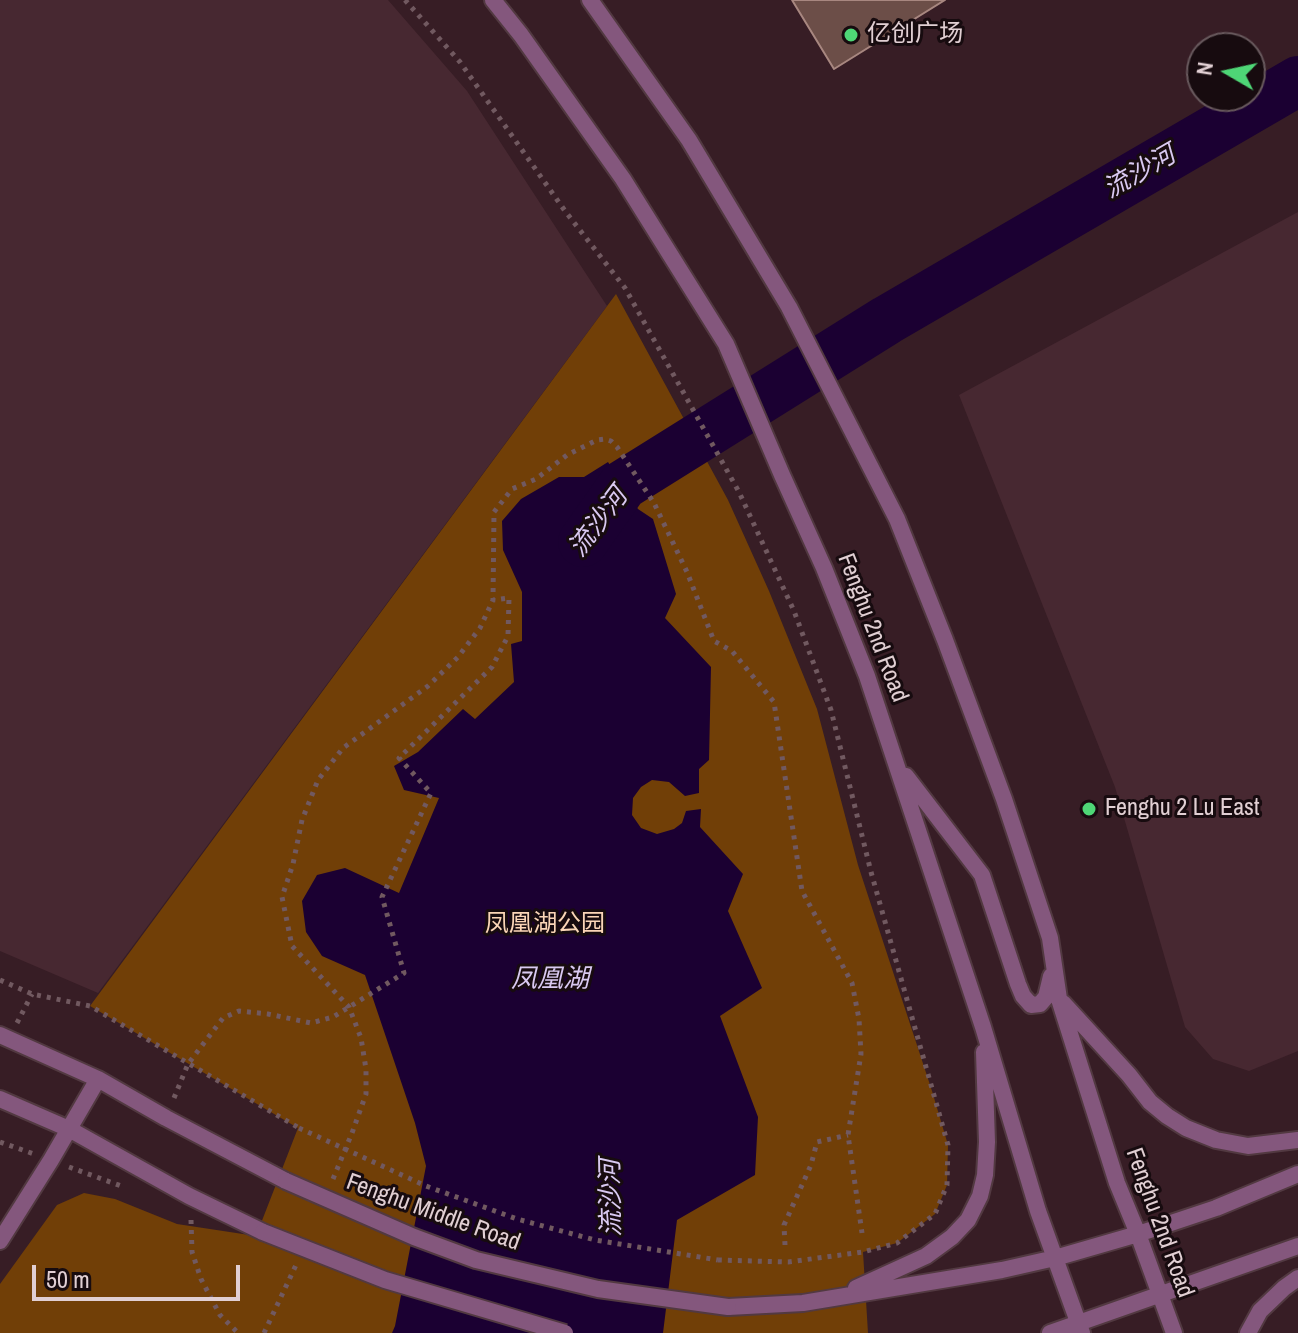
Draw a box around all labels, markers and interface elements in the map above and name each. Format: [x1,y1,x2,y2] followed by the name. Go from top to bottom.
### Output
[867,21,963,49] place label: 亿创广场
[842,26,860,44] marker: 亿创广场
[1186,32,1266,112] north arrow
[1188,60,1220,77] text: N
[1098,140,1182,206] water label: 流沙河
[563,482,635,564] water label: 流沙河
[830,550,914,706] street label: Fenghu 2nd Road
[1105,795,1259,823] place label: Fenghu 2 Lu East
[1080,800,1098,818] marker: Fenghu 2 Lu East
[485,911,605,939] park label: 凤凰湖公园
[511,964,589,996] water label: 凤凰湖
[1119,1144,1199,1302] street label: Fenghu 2nd Road
[596,1159,628,1237] water label: 流沙河
[342,1168,524,1258] street label: Fenghu Middle Road
[36,1249,244,1299] scale bar
[46,1263,90,1295] text: 50 m

